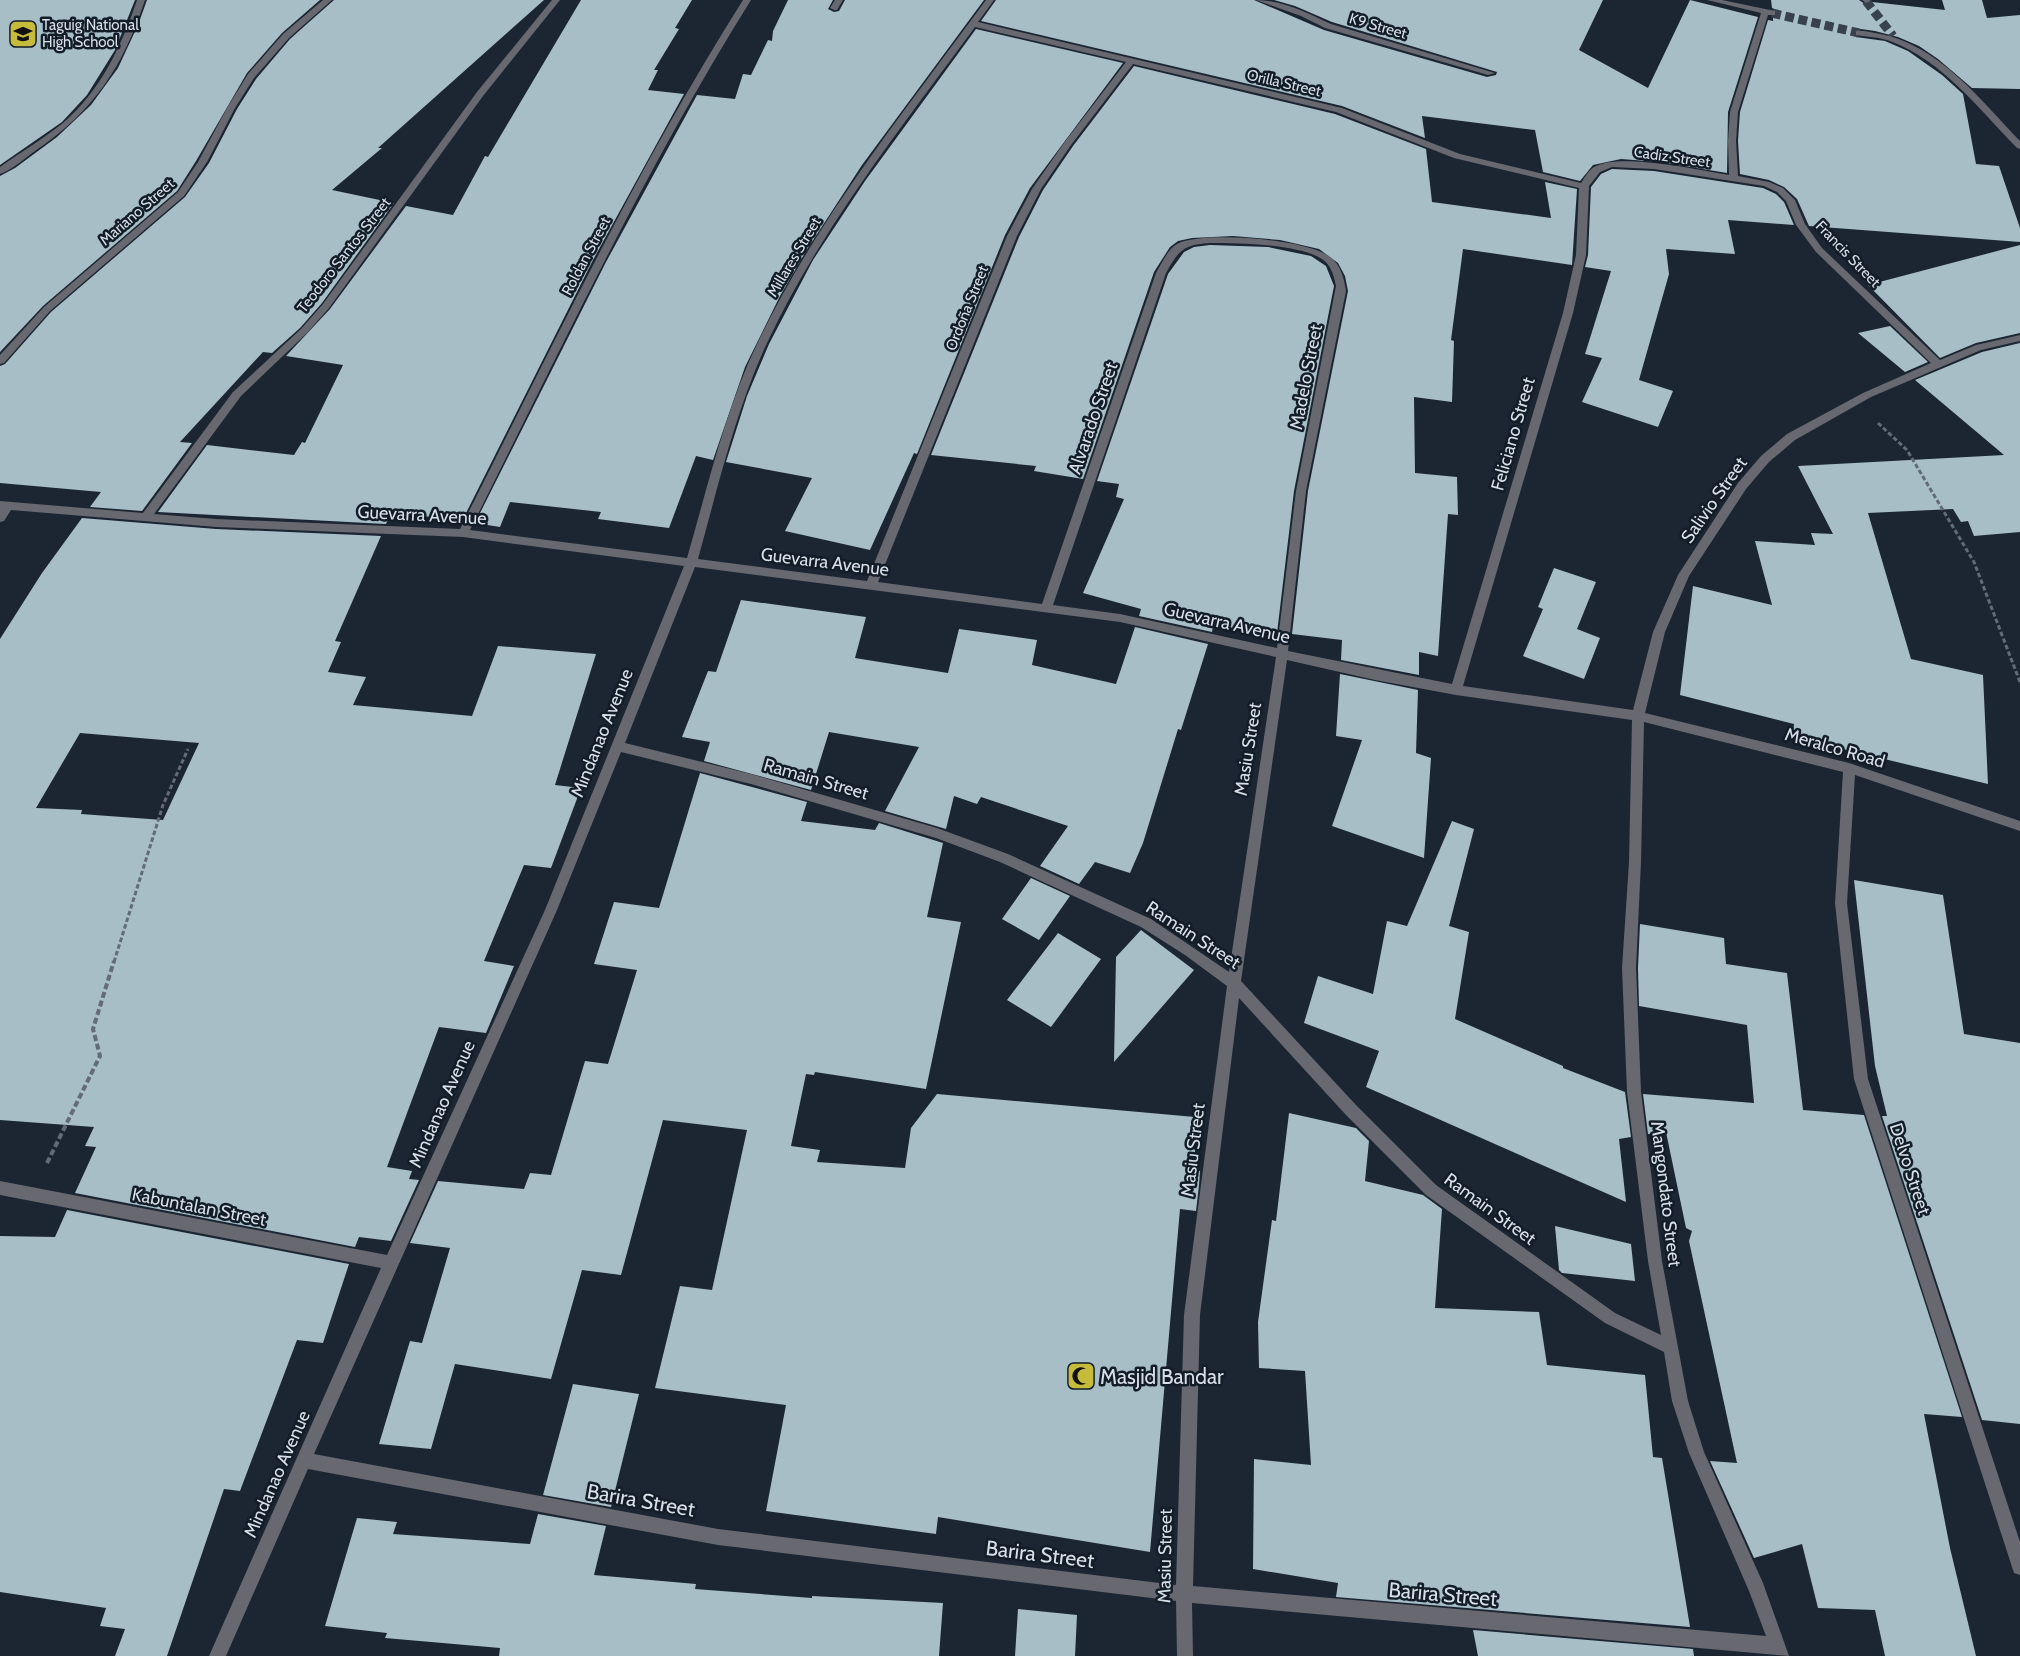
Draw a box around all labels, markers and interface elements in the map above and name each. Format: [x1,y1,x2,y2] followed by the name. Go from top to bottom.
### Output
[1347,9,1409,43] street label: K9 Street
[42,16,139,51] place label: Taguig National High School
[8,19,38,49] school or university icon: Taguig National High School
[1245,66,1323,100] street label: Orilla Street
[1633,143,1711,171] street label: Cadiz Street
[96,175,178,249] street label: Mariano Street
[293,194,395,316] street label: Teodoro Santos Street
[558,214,614,298] street label: Roldan Street
[763,214,825,300] street label: Millares Street
[1812,217,1884,291] street label: Francis Street
[942,263,992,353] street label: Ordoña Street
[1285,323,1327,431] street label: Madelo Street
[1064,359,1122,477] street label: Alvarado Street
[1486,375,1540,493] street label: Feliciano Street
[1676,453,1752,547] street label: Salivio Street
[357,501,487,529] street label: Guevarra Avenue
[760,543,890,581] street label: Guevarra Avenue
[1162,598,1292,648] street label: Guevarra Avenue
[566,666,638,800] street label: Mindanao Avenue
[1230,701,1266,797] street label: Masiu Street
[1782,723,1888,773] street label: Meralco Road
[761,754,871,804] street label: Ramain Street
[1142,896,1244,974] street label: Ramain Street
[404,1037,480,1171] street label: Mindanao Avenue
[1176,1102,1210,1198] street label: Masiu Street
[1646,1120,1686,1268] street label: Mangondato Street
[1885,1120,1935,1218] street label: Delvo Street
[1440,1168,1540,1250] street label: Ramain Street
[130,1183,268,1231] street label: Kabuntalan Street
[1066,1361,1096,1391] mosque icon: Masjid Bandar
[1100,1364,1224,1390] place label: Masjid Bandar
[239,1407,315,1541] street label: Mindanao Avenue
[585,1478,697,1522] street label: Barira Street
[1153,1509,1177,1603] street label: Masiu Street
[984,1535,1096,1573] street label: Barira Street
[1388,1577,1498,1611] street label: Barira Street

